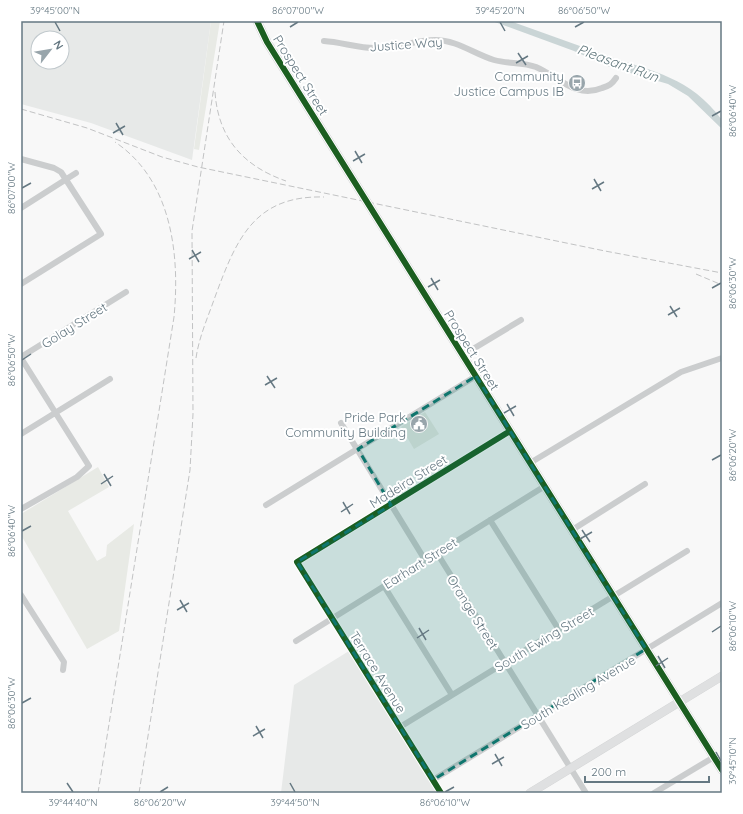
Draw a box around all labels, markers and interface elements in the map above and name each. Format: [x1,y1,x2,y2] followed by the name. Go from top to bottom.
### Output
[30,4,80,17] text: 39°45'00"N
[272,4,324,17] text: 86°07'00"W
[475,4,525,17] text: 39°45'20"N
[558,4,610,17] text: 86°06'50"W
[30,30,70,70] north arrow
[270,32,332,118] street label: Prospect Street
[369,33,443,55] street label: Justice Way
[50,38,67,52] text: N
[575,40,662,86] water label: Pleasant Run
[453,68,564,99] place label: Community Justice Campus IB
[567,73,587,93] bus stop icon: Community Justice Campus IB
[726,85,739,137] text: 86°06'40"W
[5,162,18,214] text: 86°07'00"W
[726,257,739,309] text: 86°06'30"W
[38,299,110,351] street label: Golay Street
[441,307,503,393] street label: Prospect Street
[5,334,18,386] text: 86°06'50"W
[285,409,406,440] place label: Pride Park Community Building
[409,414,429,434] public building icon: Pride Park Community Building
[726,428,739,481] text: 86°06'20"W
[366,451,450,511] street label: Madeira Street
[5,505,18,557] text: 86°06'40"W
[380,534,460,592] street label: Earhart Street
[444,572,502,652] street label: Orange Street
[726,600,739,651] text: 86°06'10"W
[492,603,596,675] street label: South Ewing Street
[346,628,410,716] street label: Terrace Avenue
[518,651,638,733] street label: South Kealing Avenue
[5,677,18,729] text: 86°06'30"W
[726,737,739,785] text: 39°45'10"N
[585,758,709,784] scale bar
[591,764,626,779] text: 200 m
[49,796,97,809] text: 39°44'40"N
[134,796,187,809] text: 86°06'20"W
[270,796,320,809] text: 39°44'50"N
[420,796,471,809] text: 86°06'10"W

